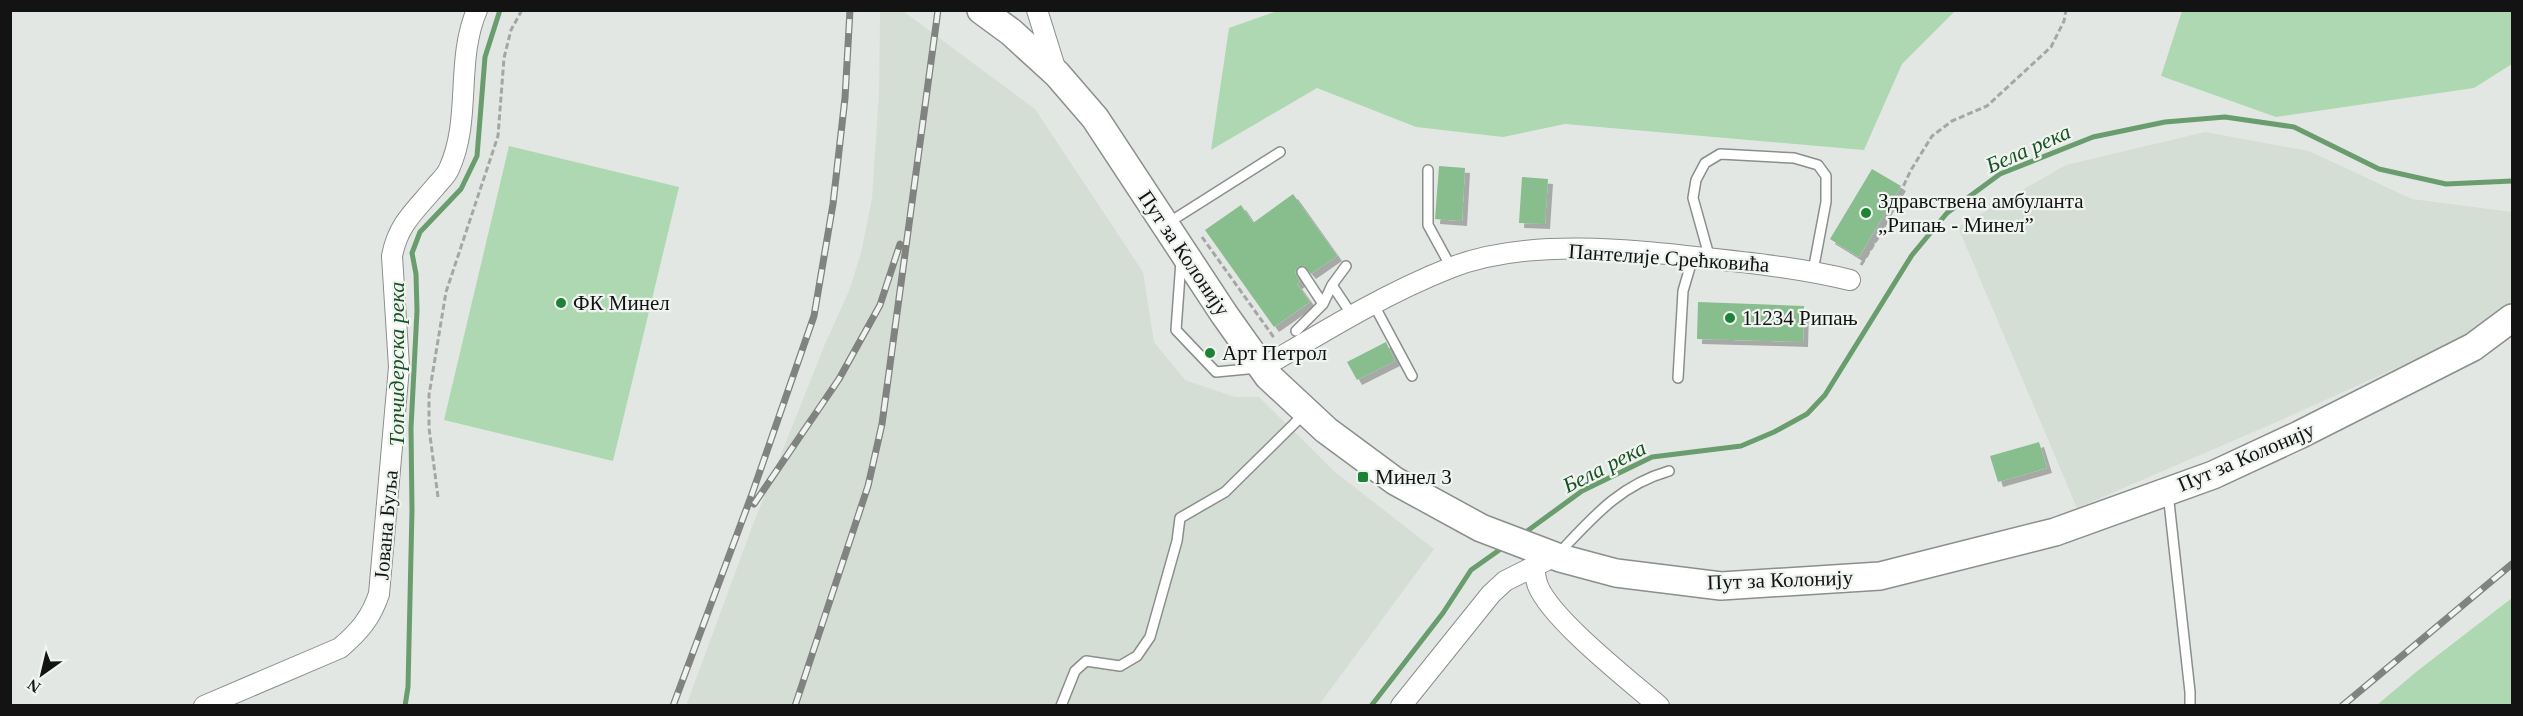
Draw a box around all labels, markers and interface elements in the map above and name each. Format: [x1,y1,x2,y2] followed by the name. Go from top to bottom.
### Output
[1981,119,2074,179] water label: Бела река
[1133,186,1235,321] street label: Пут за Колонију
[1878,189,2084,237] place label: Здравствена амбуланта „Рипањ - Минел”
[1859,206,1873,220] marker: Здравствена амбуланта „Рипањ - Минел”
[1568,239,1771,277] street label: Пантелије Срећковића
[384,282,409,446] water label: Топчидерска река
[573,291,670,315] place label: ФК Минел
[554,296,568,310] marker: ФК Минел
[1742,306,1858,330] place label: 11234 Рипањ
[1723,311,1737,325] marker: 11234 Рипањ
[1222,341,1327,365] place label: Арт Петрол
[1203,346,1217,360] marker: Арт Петрол
[2174,417,2318,497] street label: Пут за Колонију
[1558,435,1650,498] water label: Бела река
[1375,465,1452,489] place label: Минел 3
[369,468,403,581] street label: Јована Буља
[1356,470,1370,484] marker: Минел 3
[1707,565,1854,595] street label: Пут за Колонију
[12,644,72,704] north arrow
[24,675,43,696] text: N

